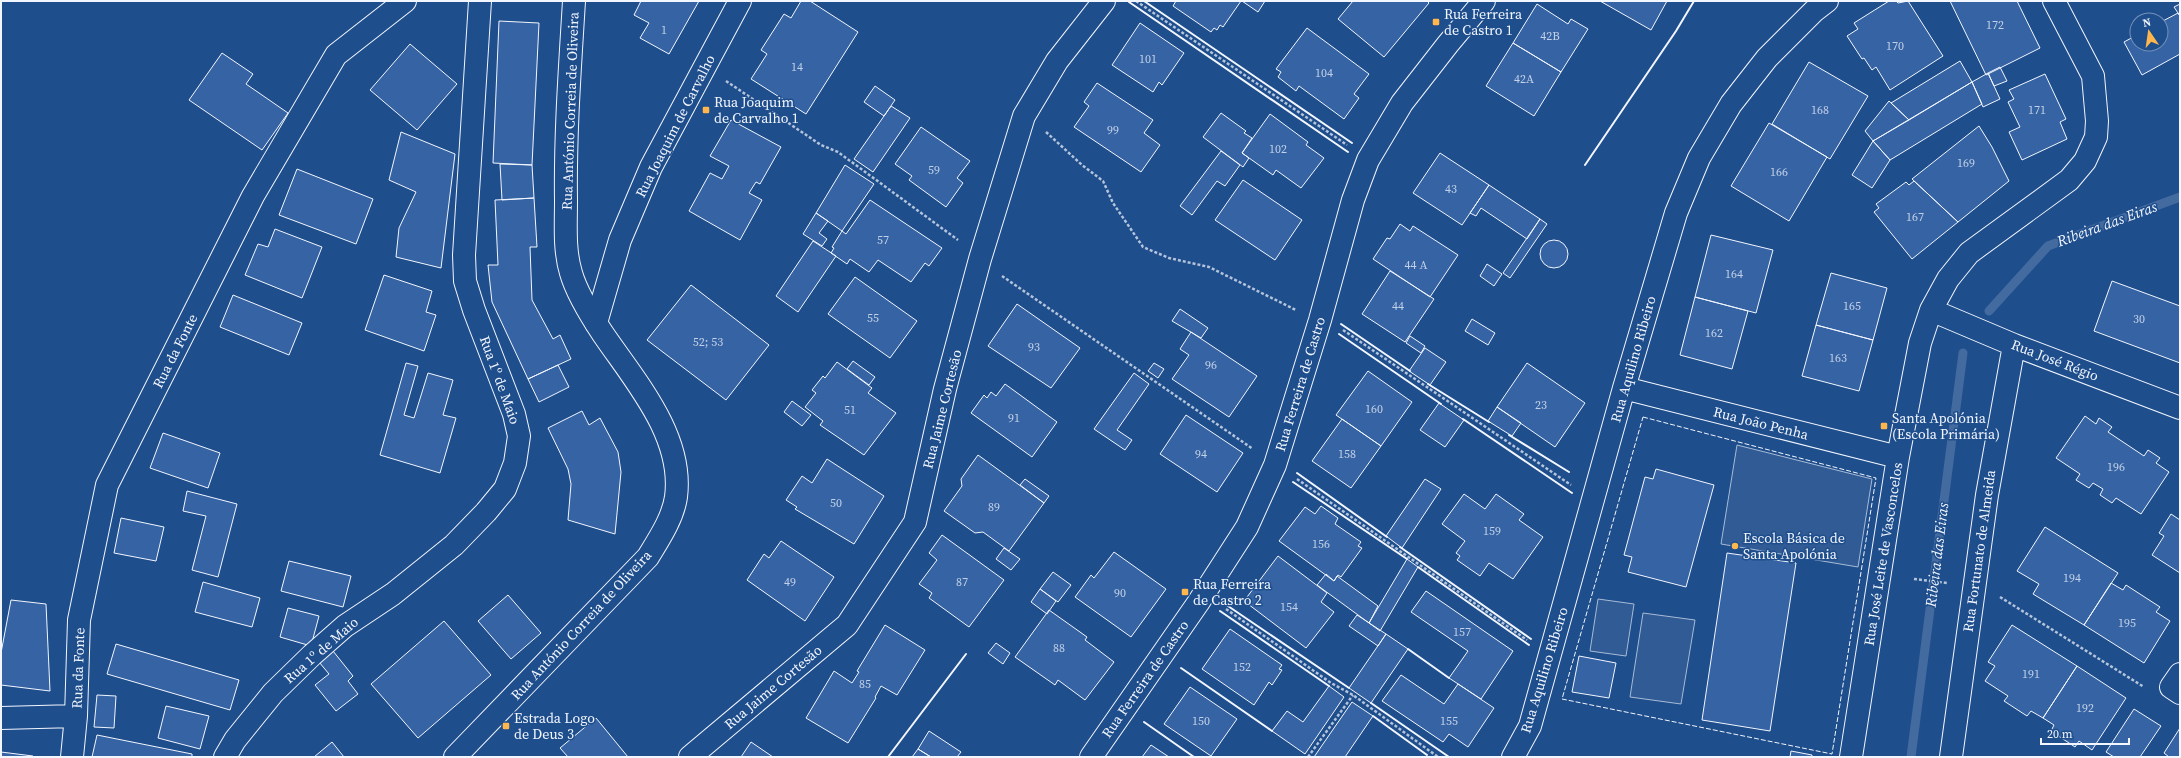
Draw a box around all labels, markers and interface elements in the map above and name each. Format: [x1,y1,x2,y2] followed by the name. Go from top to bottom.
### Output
[1444,4,1523,40] place label: Rua Ferreira de Castro 1
[557,11,583,210] street label: Rua António Correia de Oliveira
[2129,12,2169,52] north arrow
[2141,15,2152,31] text: N
[1431,17,1441,27] marker: Rua Ferreira de Castro 1
[1986,17,2004,33] house number: 172
[661,22,667,38] house number: 1
[1540,28,1560,44] house number: 42B
[1886,38,1904,54] house number: 170
[630,51,720,201] street label: Rua Joaquim de Carvalho
[1139,51,1157,67] house number: 101
[791,59,803,75] house number: 14
[1315,65,1333,81] house number: 104
[1514,71,1534,87] house number: 42A
[714,92,799,128] place label: Rua Joaquim de Carvalho 1
[1811,102,1829,118] house number: 168
[2028,102,2046,118] house number: 171
[701,105,711,115] marker: Rua Joaquim de Carvalho 1
[1107,122,1119,138] house number: 99
[1269,141,1287,157] house number: 102
[1957,155,1975,171] house number: 169
[928,162,940,178] house number: 59
[1770,164,1788,180] house number: 166
[1445,181,1457,197] house number: 43
[2053,195,2160,252] water label: Ribeira das Eiras
[1906,209,1924,225] house number: 167
[877,232,889,248] house number: 57
[1405,257,1427,273] house number: 44 A
[1725,266,1743,282] house number: 164
[1605,293,1661,425] street label: Rua Aquilino Ribeiro
[1392,298,1404,314] house number: 44
[1843,298,1861,314] house number: 165
[148,310,202,392] street label: Rua da Fonte
[867,310,879,326] house number: 55
[2133,311,2145,327] house number: 30
[1270,314,1330,454] street label: Rua Ferreira de Castro
[1705,325,1723,341] house number: 162
[475,333,525,427] street label: Rua 1º de Maio
[693,334,723,350] house number: 52; 53
[2009,334,2102,386] street label: Rua José Régio
[1028,339,1040,355] house number: 93
[918,347,967,471] street label: Rua Jaime Cortesão
[1829,350,1847,366] house number: 163
[1205,357,1217,373] house number: 96
[1535,397,1547,413] house number: 23
[1365,401,1383,417] house number: 160
[844,402,856,418] house number: 51
[1711,402,1811,445] street label: Rua João Penha
[1892,408,2000,444] place label: Santa Apolónia (Escola Primária)
[1008,410,1020,426] house number: 91
[1879,421,1889,431] marker: Santa Apolónia (Escola Primária)
[1195,446,1207,462] house number: 94
[1338,446,1356,462] house number: 158
[2107,459,2125,475] house number: 196
[1859,461,1907,647] street label: Rua José Leite de Vasconcelos
[1958,468,2000,633] street label: Rua Fortunato de Almeida
[830,495,842,511] house number: 50
[988,499,1000,515] house number: 89
[1920,501,1953,609] water label: Ribeira das Eiras
[1483,523,1501,539] house number: 159
[1743,528,1845,564] place label: Escola Básica de Santa Apolónia
[1312,536,1330,552] house number: 156
[1730,541,1740,551] marker: Escola Básica de Santa Apolónia
[506,545,657,704] street label: Rua António Correia de Oliveira
[2063,570,2081,586] house number: 194
[784,574,796,590] house number: 49
[956,574,968,590] house number: 87
[1193,574,1272,610] place label: Rua Ferreira de Castro 2
[1114,585,1126,601] house number: 90
[1180,587,1190,597] marker: Rua Ferreira de Castro 2
[1280,599,1298,615] house number: 154
[1515,604,1573,735] street label: Rua Aquilino Ribeiro
[279,612,363,688] street label: Rua 1º de Maio
[2118,615,2136,631] house number: 195
[1097,616,1193,742] street label: Rua Ferreira de Castro
[1453,624,1471,640] house number: 157
[67,627,89,709] street label: Rua da Fonte
[720,640,826,734] street label: Rua Jaime Cortesão
[1053,640,1065,656] house number: 88
[1233,659,1251,675] house number: 152
[2022,666,2040,682] house number: 191
[859,676,871,692] house number: 85
[2076,700,2094,716] house number: 192
[514,708,595,744] place label: Estrada Logo de Deus 3
[1192,713,1210,729] house number: 150
[1440,713,1458,729] house number: 155
[2041,720,2129,746] scale bar
[501,721,511,731] marker: Estrada Logo de Deus 3
[2047,726,2073,742] text: 20 m

